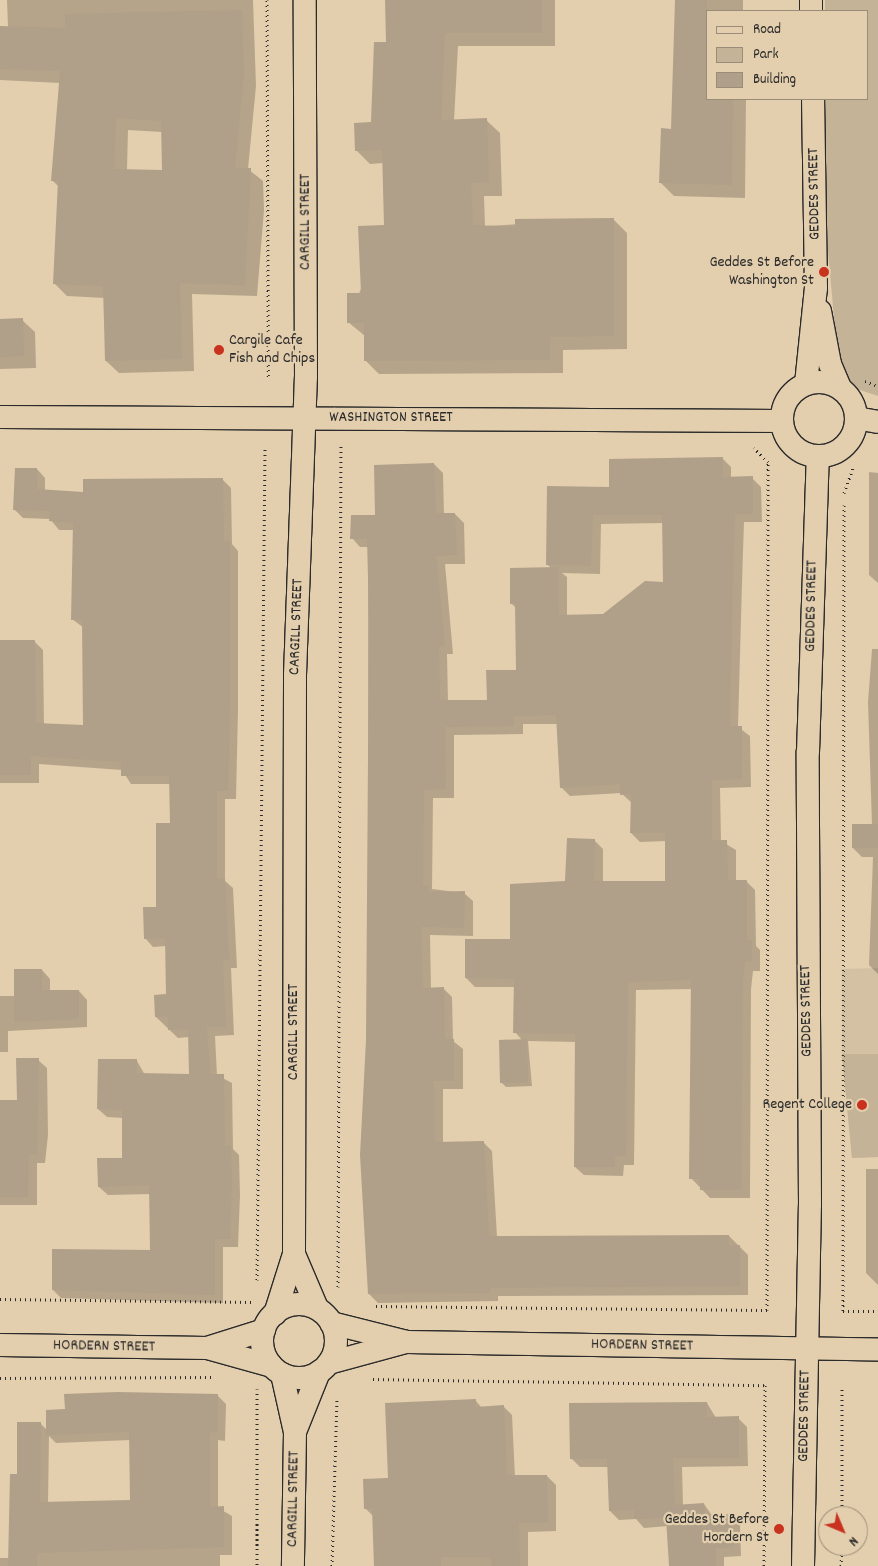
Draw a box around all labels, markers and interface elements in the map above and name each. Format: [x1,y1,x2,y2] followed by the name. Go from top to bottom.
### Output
[706,10,868,100] legend
[753,19,781,41] text: Road
[753,44,779,66] text: Park
[753,69,796,91] text: Building
[805,148,825,240] street label: GEDDES STREET
[296,174,316,270] street label: CARGILL STREET
[709,253,814,291] place label: Geddes St Before Washington St
[818,266,830,278] marker: Geddes St Before Washington St
[229,331,315,369] place label: Cargile Cafe Fish and Chips
[213,344,225,356] marker: Cargile Cafe Fish and Chips
[329,408,453,428] street label: WASHINGTON STREET
[802,560,822,652] street label: GEDDES STREET
[286,578,308,676] street label: CARGILL STREET
[797,965,817,1057] street label: GEDDES STREET
[284,984,304,1080] street label: CARGILL STREET
[762,1095,852,1115] place label: Regent College
[856,1099,868,1111] marker: Regent College
[591,1336,693,1356] street label: HORDERN STREET
[53,1337,155,1357] street label: HORDERN STREET
[795,1370,815,1462] street label: GEDDES STREET
[284,1451,304,1547] street label: CARGILL STREET
[818,1506,868,1556] north arrow
[664,1510,769,1548] place label: Geddes St Before Hordern St
[773,1523,785,1535] marker: Geddes St Before Hordern St
[843,1531,862,1550] text: N

